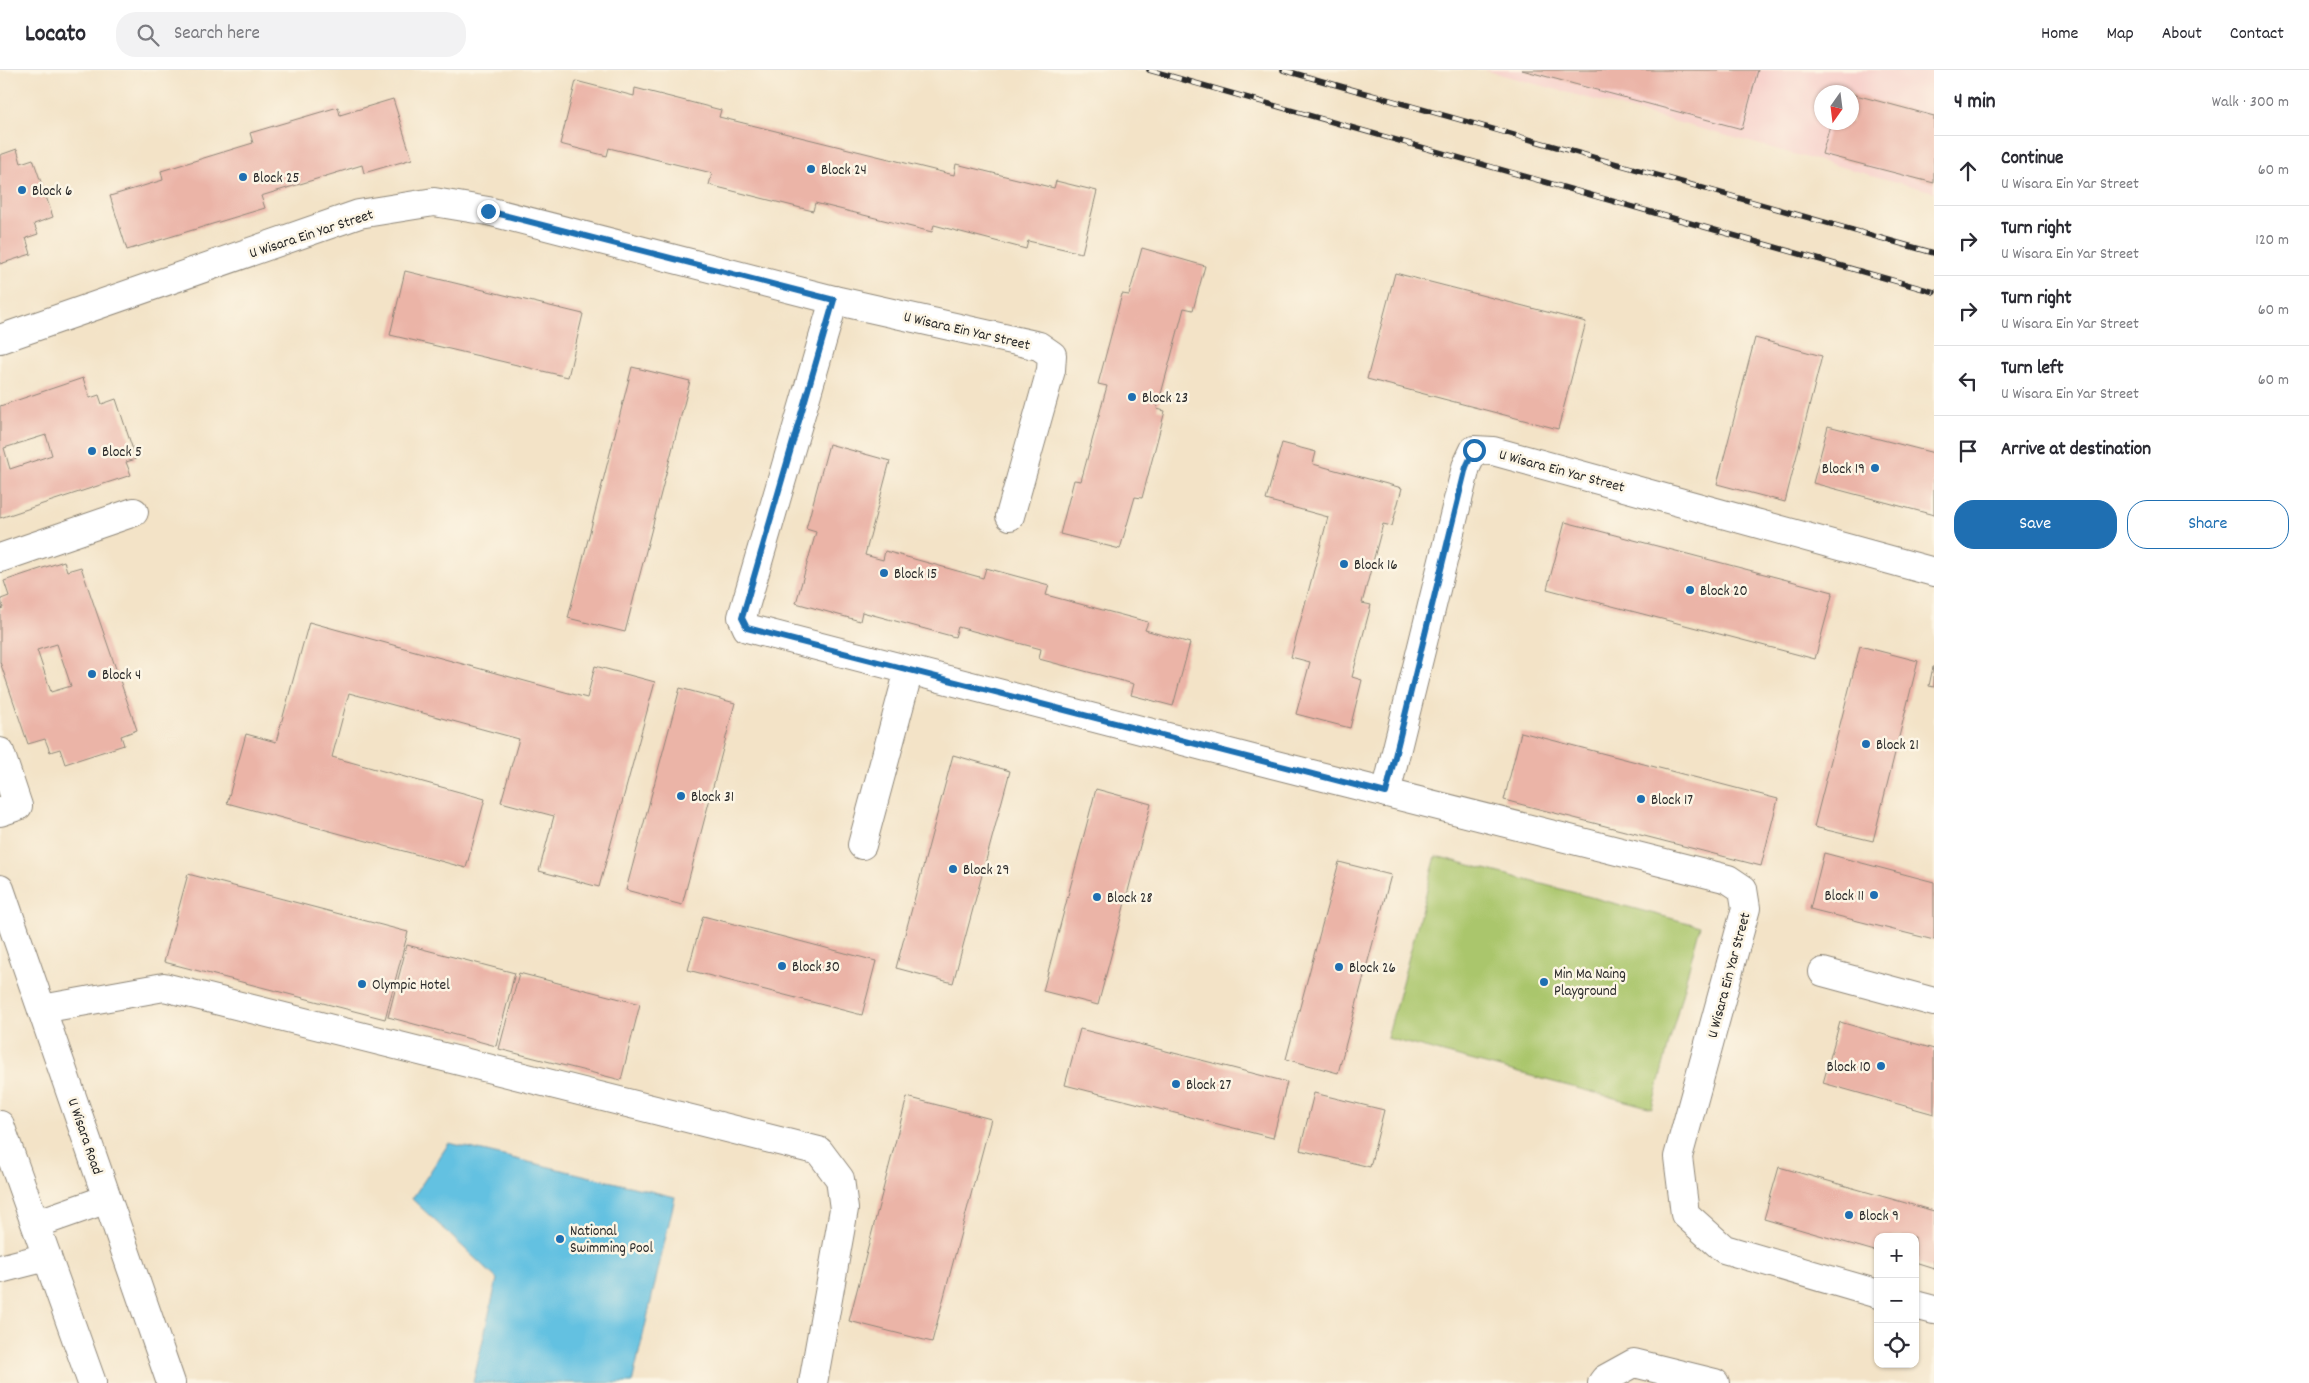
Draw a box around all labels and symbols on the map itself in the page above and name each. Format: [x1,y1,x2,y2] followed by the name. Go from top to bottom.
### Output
[1814,85,1859,130] north arrow
[821,160,867,182] place label: Block 24
[805,163,817,175] marker: Block 24
[253,168,300,190] place label: Block 25
[237,171,249,183] marker: Block 25
[32,181,72,203] place label: Block 6
[16,184,28,196] marker: Block 6
[477,200,500,223] route end
[247,204,377,265] street label: U Wisara Ein Yar Street
[901,307,1032,357] street label: U Wisara Ein Yar Street
[1142,388,1188,410] place label: Block 23
[1126,391,1138,403] marker: Block 23
[1463,439,1486,462] route start
[102,442,142,464] place label: Block 5
[86,445,98,457] marker: Block 5
[1496,445,1627,499] street label: U Wisara Ein Yar Street
[1822,459,1865,481] place label: Block 19
[1869,462,1881,474] marker: Block 19
[1354,555,1398,577] place label: Block 16
[1338,558,1350,570] marker: Block 16
[894,564,937,586] place label: Block 15
[878,567,890,579] marker: Block 15
[1700,581,1748,603] place label: Block 20
[1684,584,1696,596] marker: Block 20
[102,665,141,687] place label: Block 4
[86,668,98,680] marker: Block 4
[1876,735,1919,757] place label: Block 21
[1860,738,1872,750] marker: Block 21
[691,787,734,809] place label: Block 31
[675,790,687,802] marker: Block 31
[1651,790,1693,812] place label: Block 17
[1635,793,1647,805] marker: Block 17
[963,860,1009,882] place label: Block 29
[947,863,959,875] marker: Block 29
[1824,886,1864,908] place label: Block 11
[1107,888,1153,910] place label: Block 28
[1868,889,1880,901] marker: Block 11
[1091,891,1103,903] marker: Block 28
[1703,910,1757,1041] street label: U Wisara Ein Yar Street
[792,957,840,979] place label: Block 30
[1349,958,1396,980] place label: Block 26
[776,960,788,972] marker: Block 30
[1333,961,1345,973] marker: Block 26
[1554,964,1626,1003] place label: Min Ma Naing Playground
[372,975,450,997] place label: Olympic Hotel
[1538,976,1550,988] marker: Min Ma Naing Playground
[356,978,368,990] marker: Olympic Hotel
[1827,1057,1871,1079] place label: Block 10
[1875,1060,1887,1072] marker: Block 10
[1186,1075,1232,1097] place label: Block 27
[1170,1078,1182,1090] marker: Block 27
[61,1096,107,1178] street label: U Wisara Road
[1859,1206,1899,1228] place label: Block 9
[1843,1209,1855,1221] marker: Block 9
[570,1221,653,1260] place label: National Swimming Pool
[554,1233,566,1245] marker: National Swimming Pool

